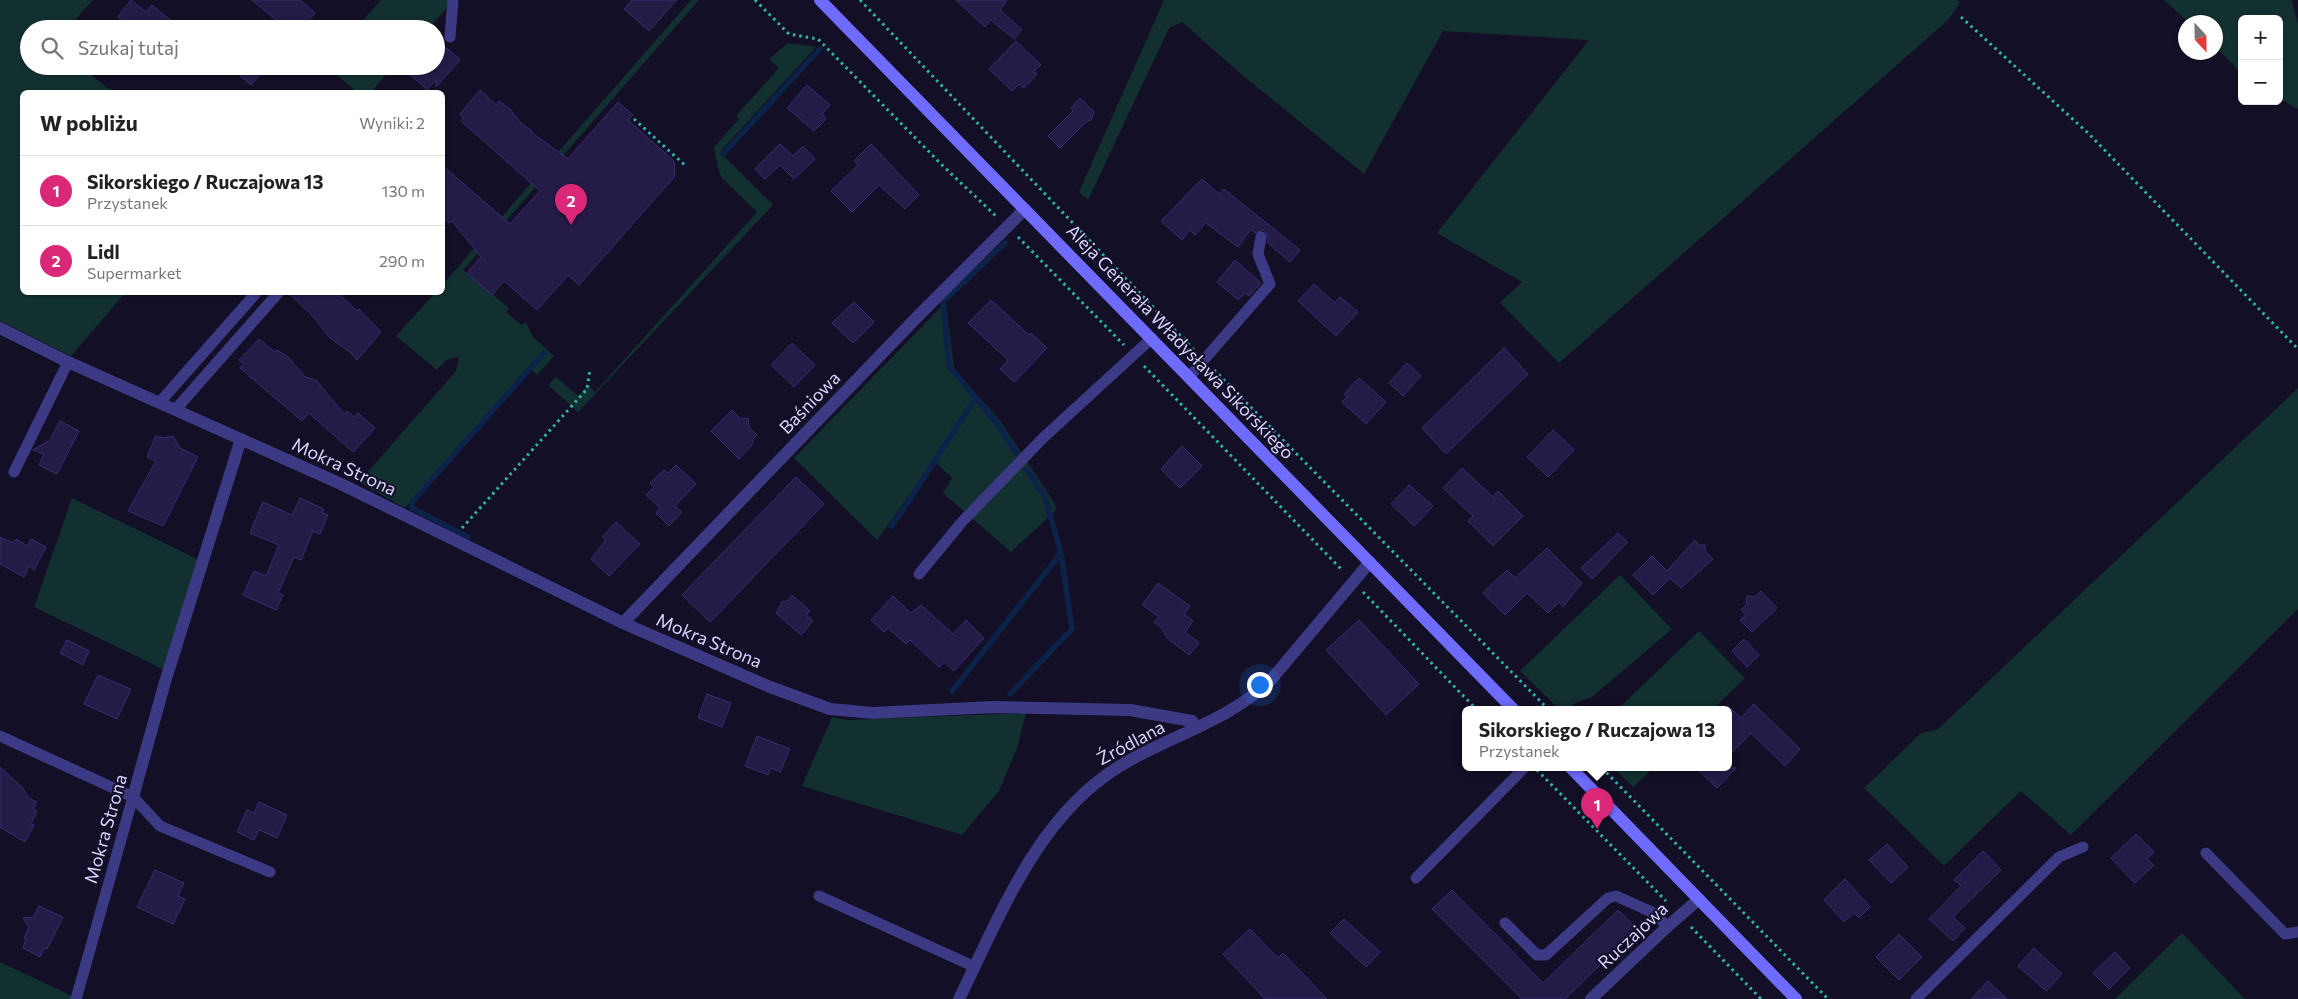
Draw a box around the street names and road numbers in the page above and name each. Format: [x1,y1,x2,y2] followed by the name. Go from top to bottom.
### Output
[1062,219,1299,463] street label: Aleja Generała Władysława Sikorskiego
[774,367,844,438] street label: Baśniowa
[289,432,400,500] street label: Mokra Strona
[653,608,766,672] street label: Mokra Strona
[1093,715,1168,769] street label: Źródlana
[79,772,131,886] street label: Mokra Strona
[1593,897,1672,973] street label: Ruczajowa

